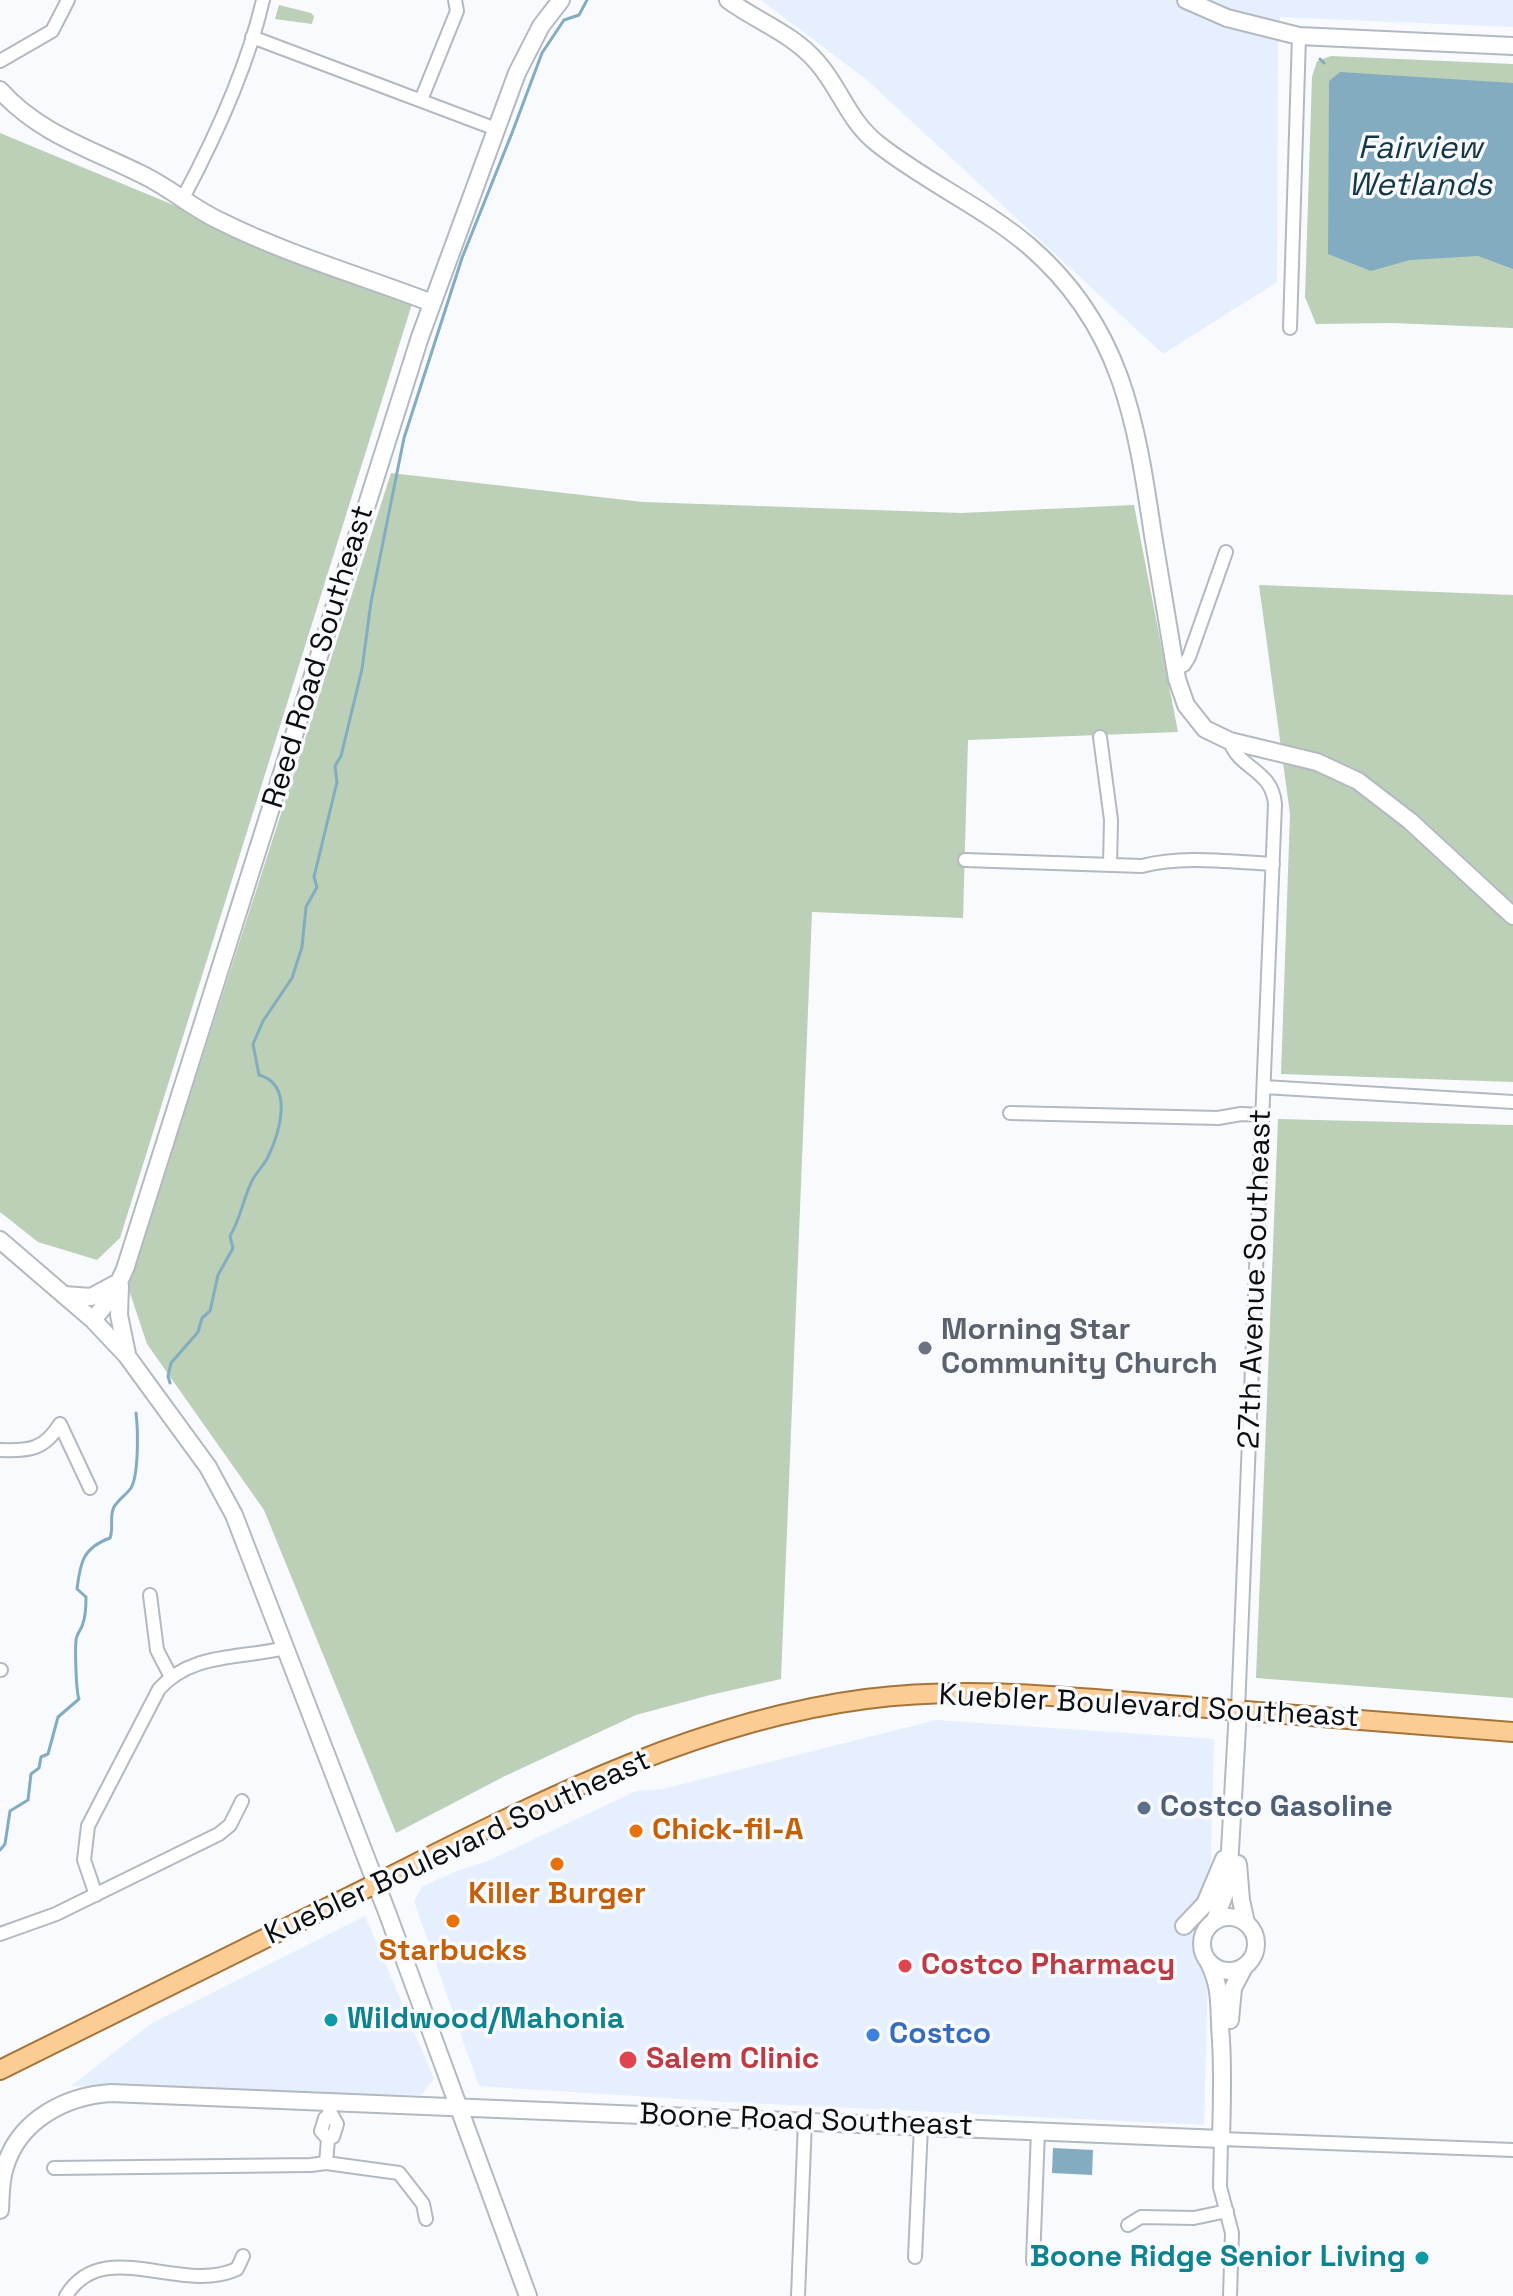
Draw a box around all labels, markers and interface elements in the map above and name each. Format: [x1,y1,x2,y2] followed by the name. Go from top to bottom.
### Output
[1348,130,1492,205] water label: Fairview Wetlands
[256,501,382,813] street label: Reed Road Southeast
[1232,1108,1280,1450] street label: 27th Avenue Southeast
[941,1313,1218,1384] place label: Morning Star Community Church
[916,1339,934,1357] marker: Morning Star Community Church
[938,1678,1360,1736] street label: Kuebler Boulevard Southeast
[260,1743,656,1953] street label: Kuebler Boulevard Southeast
[1160,1790,1393,1826] place label: Costco Gasoline
[1135,1799,1153,1817] marker: Costco Gasoline
[652,1813,803,1849] place label: Chick-fil-A
[627,1822,645,1840] marker: Chick-fil-A
[548,1855,566,1873] marker: Killer Burger
[468,1877,646,1913] place label: Killer Burger
[444,1912,462,1930] marker: Starbucks
[379,1934,527,1970] place label: Starbucks
[921,1948,1175,1984] place label: Costco Pharmacy
[896,1957,914,1975] marker: Costco Pharmacy
[347,2002,624,2038] place label: Wildwood/Mahonia
[322,2011,340,2029] marker: Wildwood/Mahonia
[889,2017,991,2053] place label: Costco
[864,2026,882,2044] marker: Costco
[646,2042,819,2078] place label: Salem Clinic
[617,2049,639,2071] marker: Salem Clinic
[639,2097,973,2145] street label: Boone Road Southeast
[1030,2240,1406,2276] place label: Boone Ridge Senior Living
[1413,2249,1431,2267] marker: Boone Ridge Senior Living

